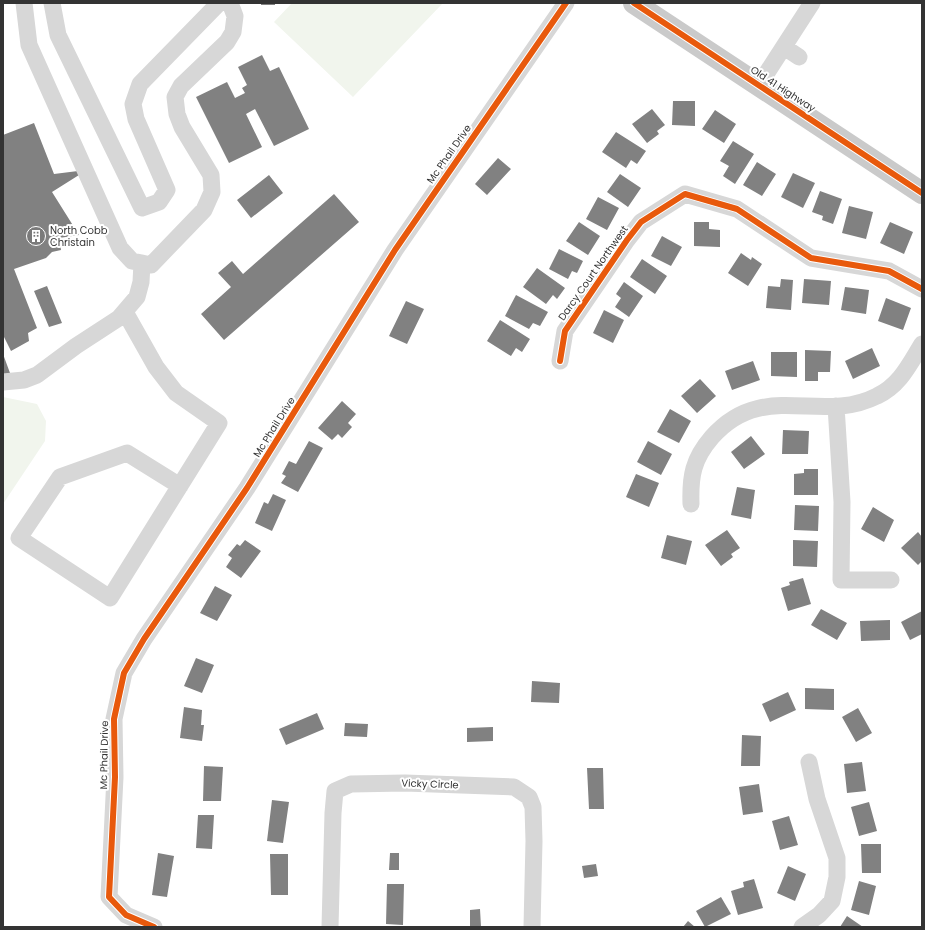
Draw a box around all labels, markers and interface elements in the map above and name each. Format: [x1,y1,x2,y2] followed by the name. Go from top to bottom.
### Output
[747,62,819,116] street label: Old 41 Highway
[423,121,475,187] street label: Mc Phail Drive
[554,222,632,324] street label: Darcy Court Northwest
[50,223,108,250] place label: North Cobb Christain
[25,225,47,247] building icon: North Cobb Christain
[249,394,299,460] street label: Mc Phail Drive
[96,720,112,790] street label: Mc Phail Drive
[401,776,459,792] street label: Vicky Circle

